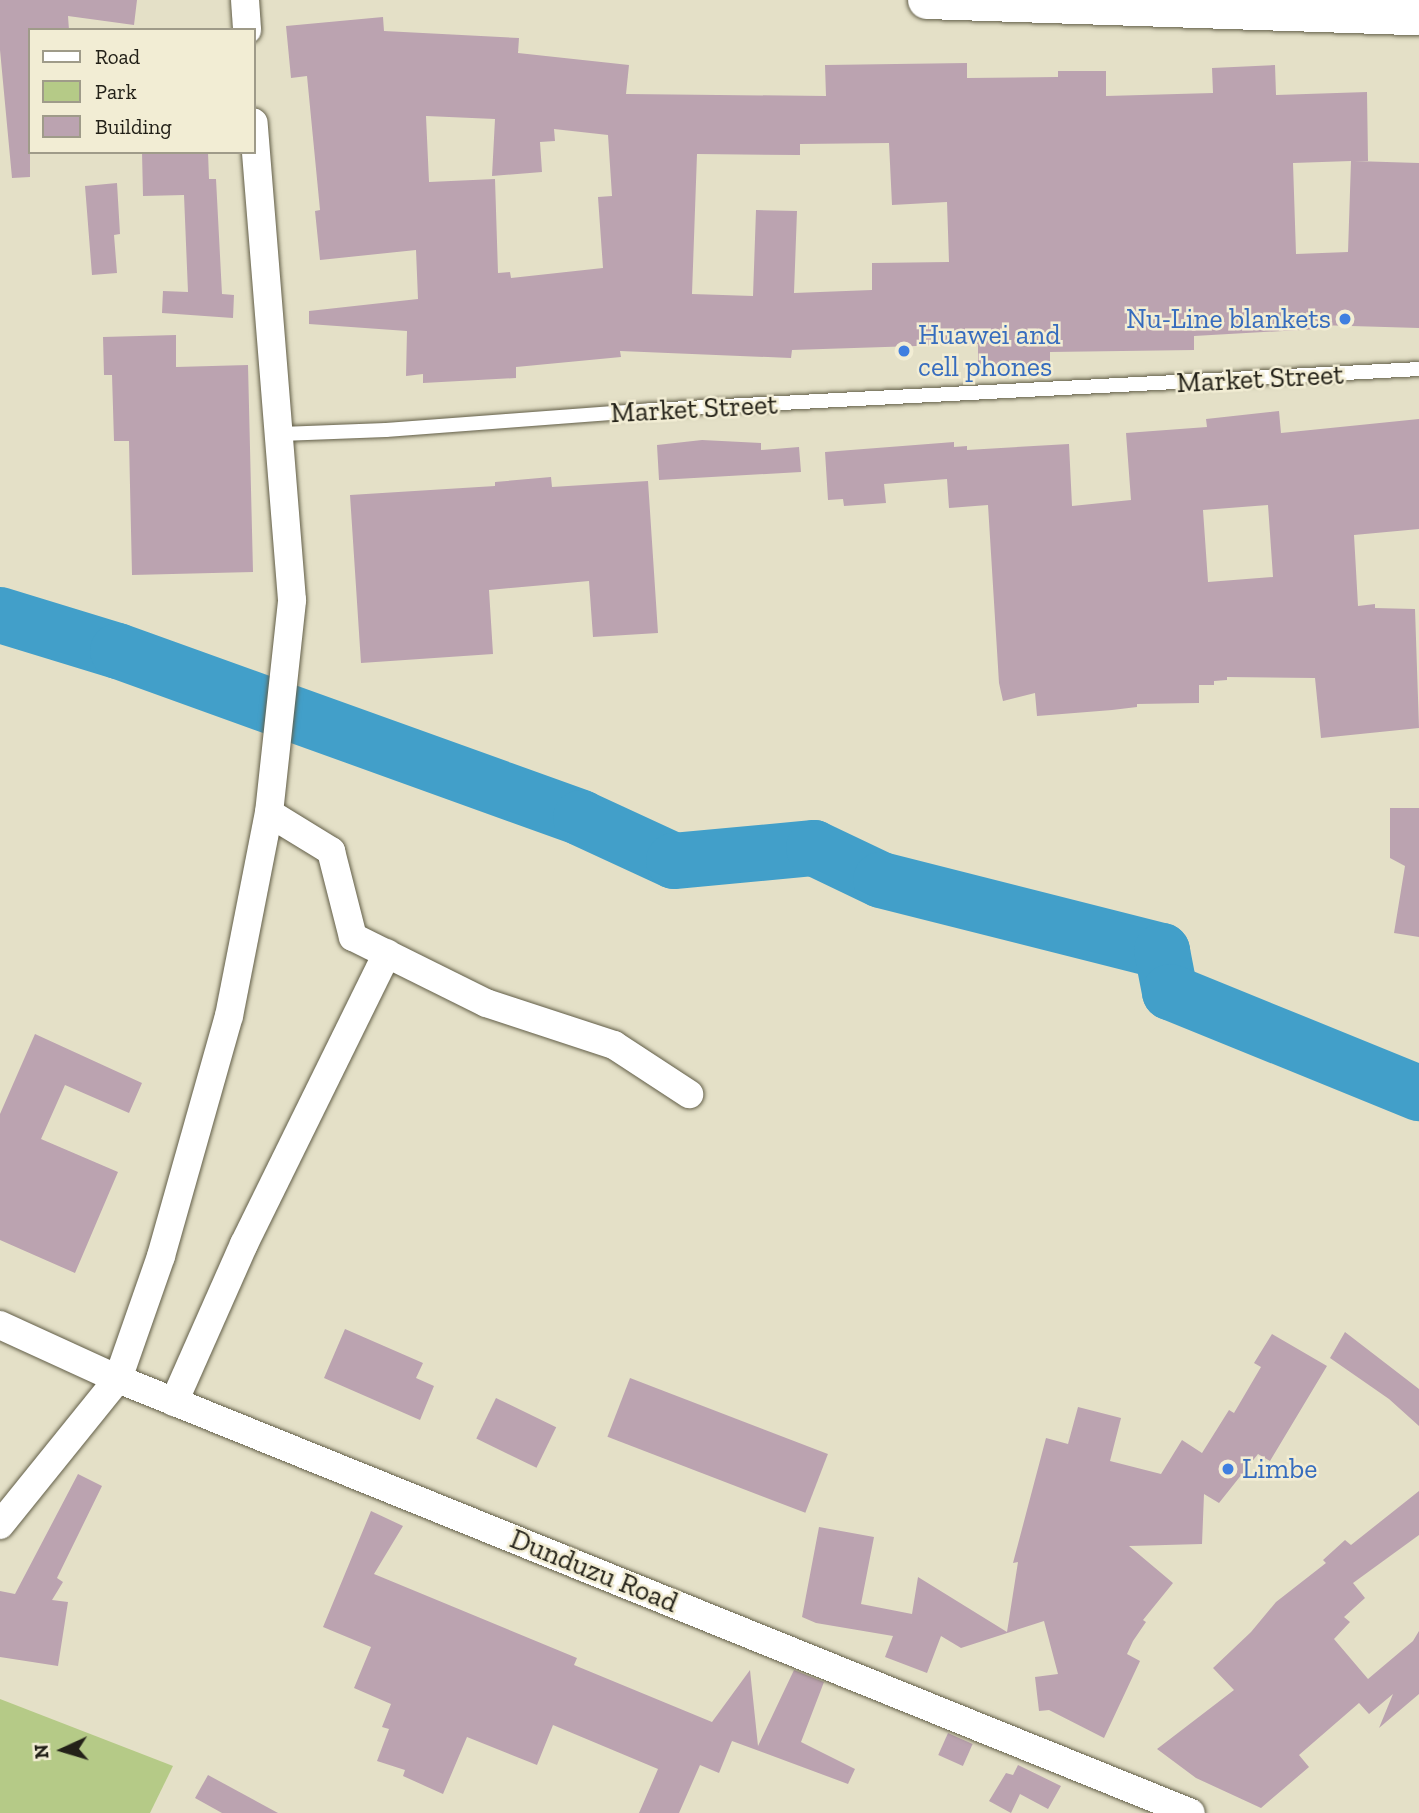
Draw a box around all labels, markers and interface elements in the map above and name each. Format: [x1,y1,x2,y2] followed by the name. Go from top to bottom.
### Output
[28,28,256,154] legend
[95,44,140,69] text: Road
[95,79,137,104] text: Park
[95,114,172,139] text: Building
[1126,302,1331,336] place label: Nu-Line blankets
[1337,311,1353,327] marker: Nu-Line blankets
[918,318,1061,384] place label: Huawei and cell phones
[896,343,912,359] marker: Huawei and cell phones
[1176,358,1344,400] street label: Market Street
[610,388,778,430] street label: Market Street
[1242,1452,1317,1486] place label: Limbe
[1220,1461,1236,1477] marker: Limbe
[505,1522,683,1620] street label: Dunduzu Road
[28,1715,98,1785] north arrow
[30,1743,54,1760] text: N

